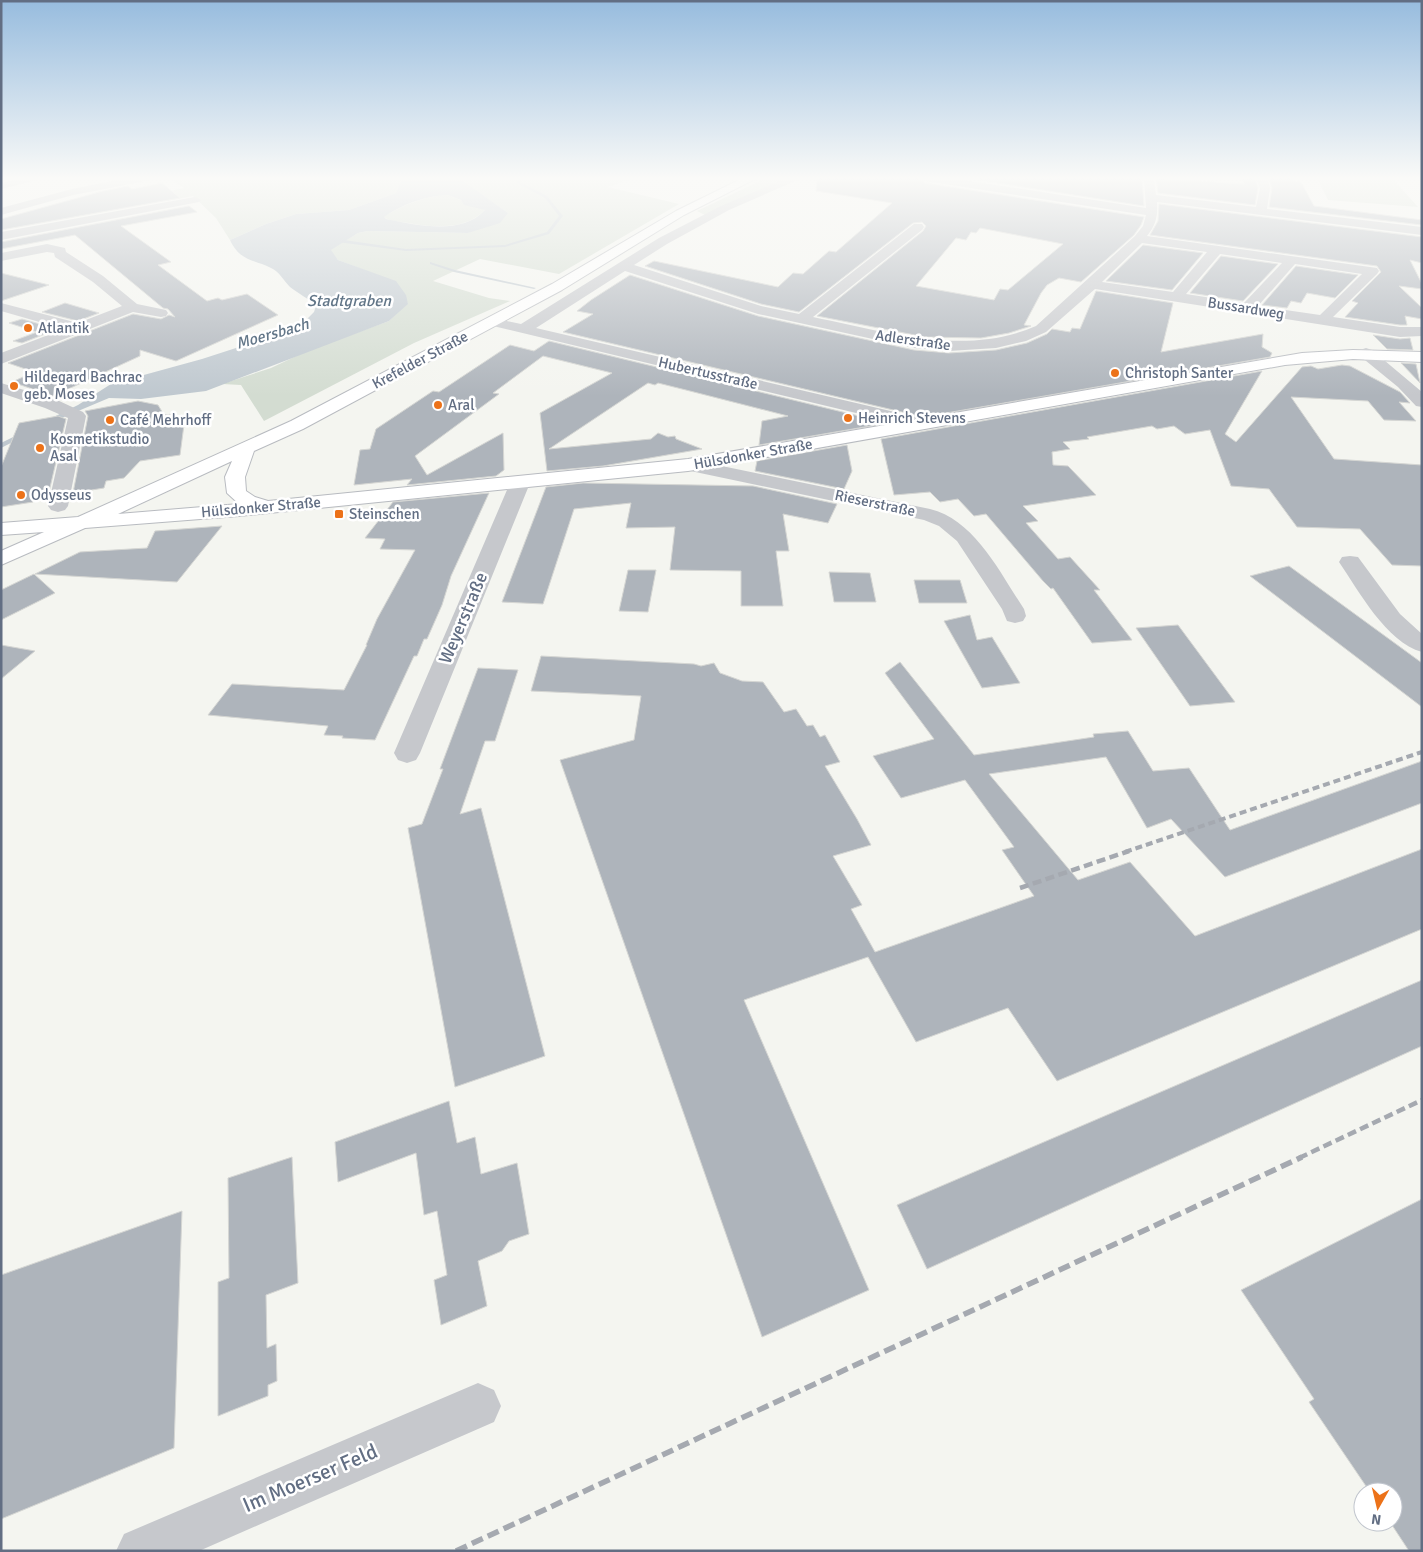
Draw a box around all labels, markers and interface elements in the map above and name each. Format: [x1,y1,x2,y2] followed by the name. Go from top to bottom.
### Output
[307,291,392,311] water label: Stadtgraben
[1206,293,1286,323] street label: Bussardweg
[234,314,312,354] water label: Moersbach
[38,319,90,337] place label: Atlantik
[22,322,34,334] marker: Atlantik
[874,326,952,354] street label: Adlerstraße
[369,327,471,393] street label: Krefelder Straße
[657,353,759,393] street label: Hubertusstraße
[1125,364,1234,382] place label: Christoph Santer
[1109,367,1121,379] marker: Christoph Santer
[24,368,142,403] place label: Hildegard Bachrac geb. Moses
[8,380,20,392] marker: Hildegard Bachrac geb. Moses
[448,396,475,414] place label: Aral
[432,399,444,411] marker: Aral
[858,409,966,427] place label: Heinrich Stevens
[120,411,212,429] place label: Café Mehrhoff
[842,412,854,424] marker: Heinrich Stevens
[104,414,116,426] marker: Café Mehrhoff
[50,430,149,465] place label: Kosmetikstudio Asal
[692,435,814,473] street label: Hülsdonker Straße
[34,442,46,454] marker: Kosmetikstudio Asal
[31,486,92,504] place label: Odysseus
[833,486,917,520] street label: Rieserstraße
[15,489,27,501] marker: Odysseus
[200,493,322,521] street label: Hülsdonker Straße
[349,505,420,523] place label: Steinschen
[333,508,345,520] marker: Steinschen
[434,569,492,667] street label: Weyerstraße
[239,1438,381,1518] street label: Im Moerser Feld
[1353,1482,1403,1532] north arrow
[1370,1510,1382,1528] text: N

